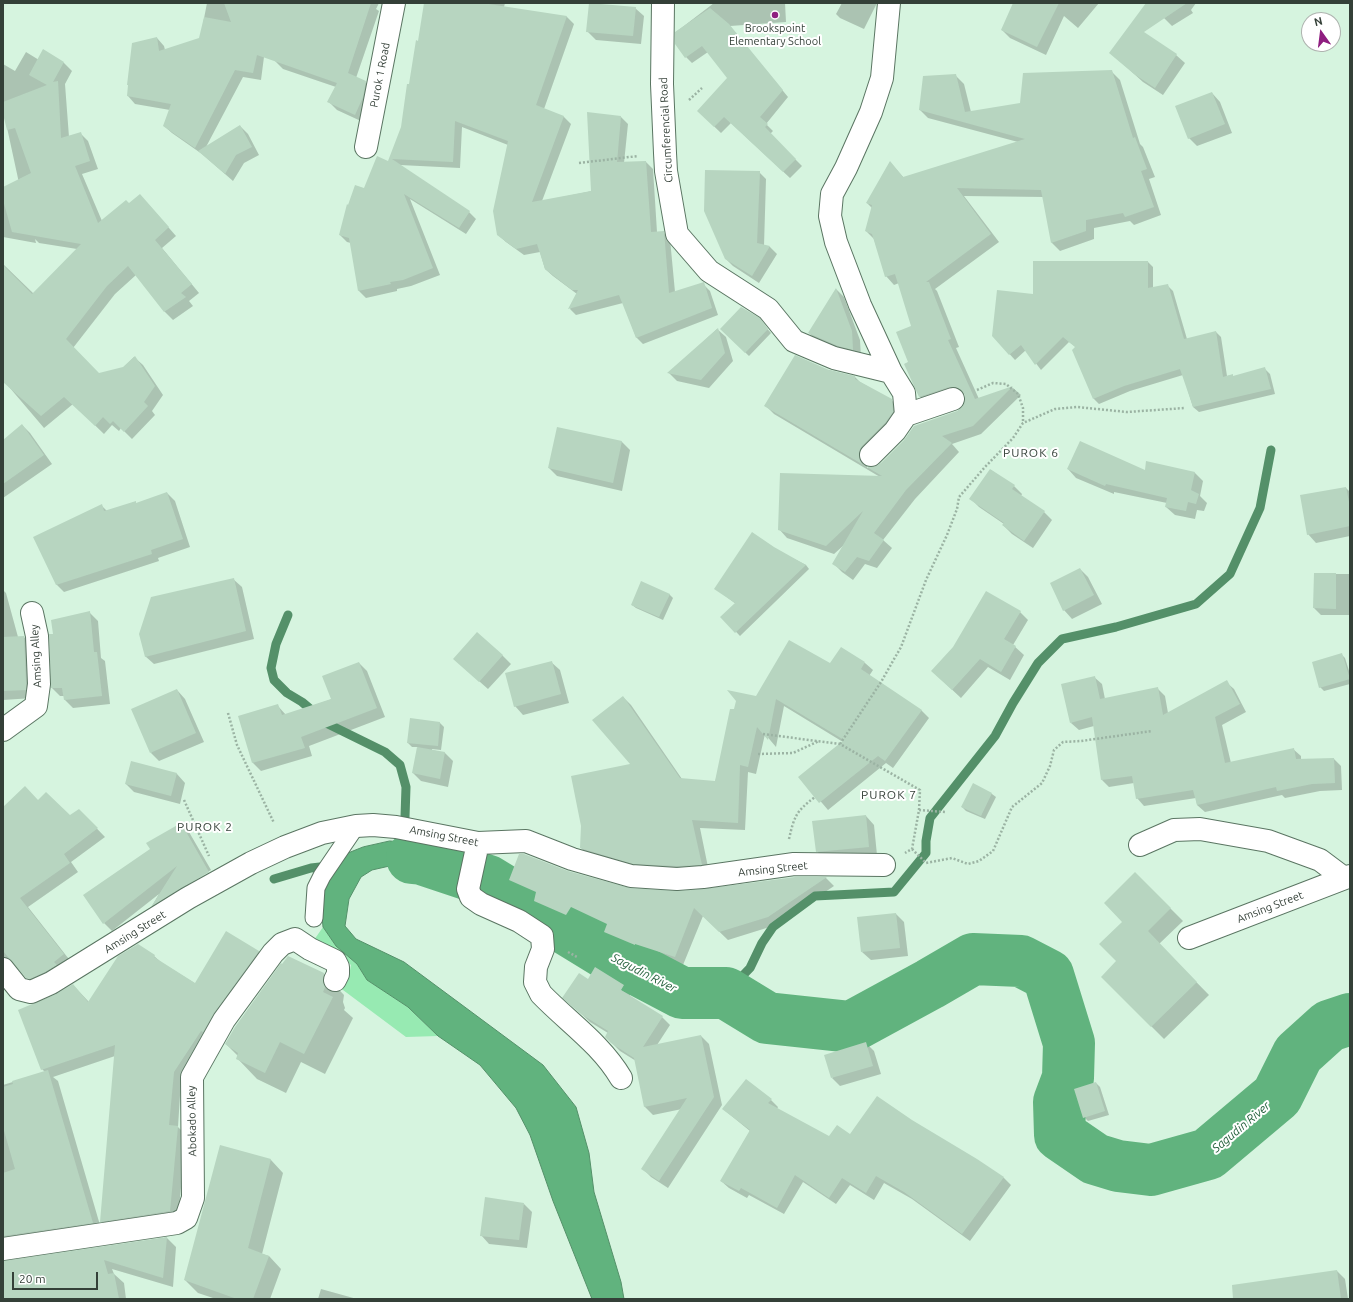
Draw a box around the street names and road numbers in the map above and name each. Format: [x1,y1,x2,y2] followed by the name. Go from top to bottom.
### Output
[367,42,393,108] street label: Purok 1 Road
[657,77,675,183] street label: Circumferencial Road
[28,624,44,688] street label: Amsing Alley
[408,823,480,849] street label: Amsing Street
[738,859,808,879] street label: Amsing Street
[1235,888,1305,926] street label: Amsing Street
[102,908,168,956] street label: Amsing Street
[185,1085,199,1157] street label: Abokado Alley

